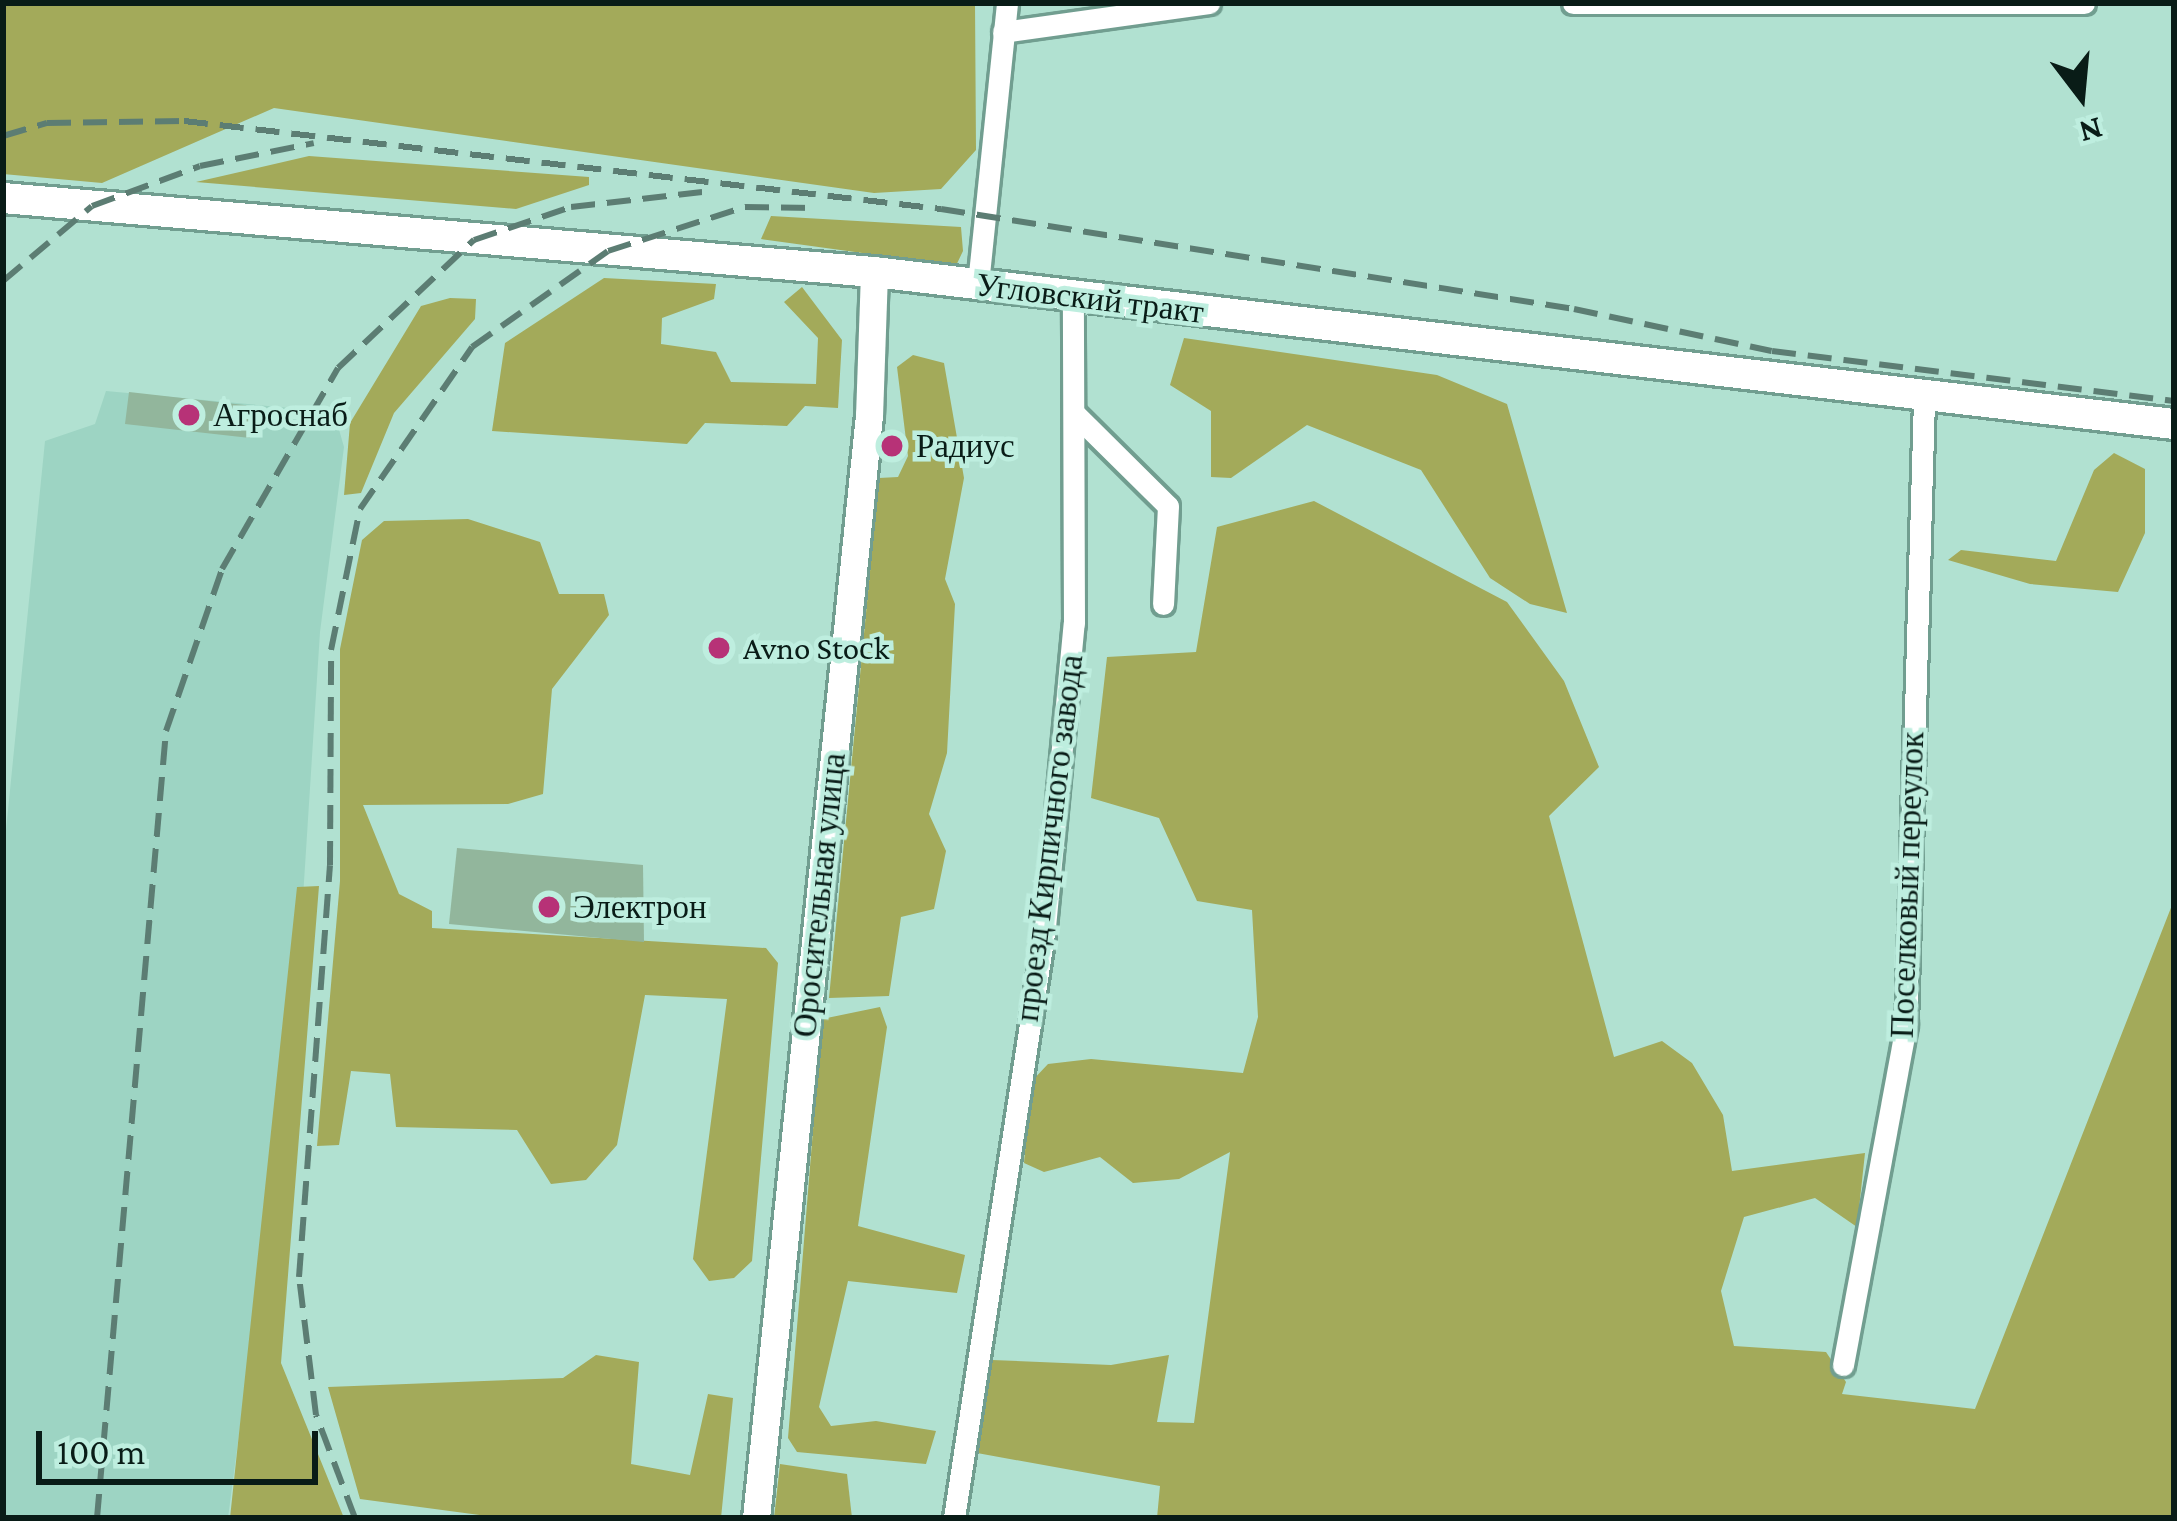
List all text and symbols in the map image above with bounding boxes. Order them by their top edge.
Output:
north arrow [2021,36,2141,156]
text: N [2075,110,2107,152]
street label: Угловский тракт [974,264,1206,332]
place label: Агроснаб [213,395,348,435]
marker: Агроснаб [176,402,202,428]
place label: Радиус [916,426,1015,466]
marker: Радиус [879,433,905,459]
place label: Avno Stoсk [743,628,890,668]
marker: Avno Stoсk [706,635,732,661]
street label: проезд Кирпичного завода [1007,652,1091,1024]
street label: Поселковый переулок [1882,731,1932,1039]
street label: Оросительная улица [784,751,854,1039]
place label: Электрон [573,887,707,927]
marker: Электрон [536,894,562,920]
scale bar [42,1407,324,1481]
text: 100 m [57,1432,145,1472]

